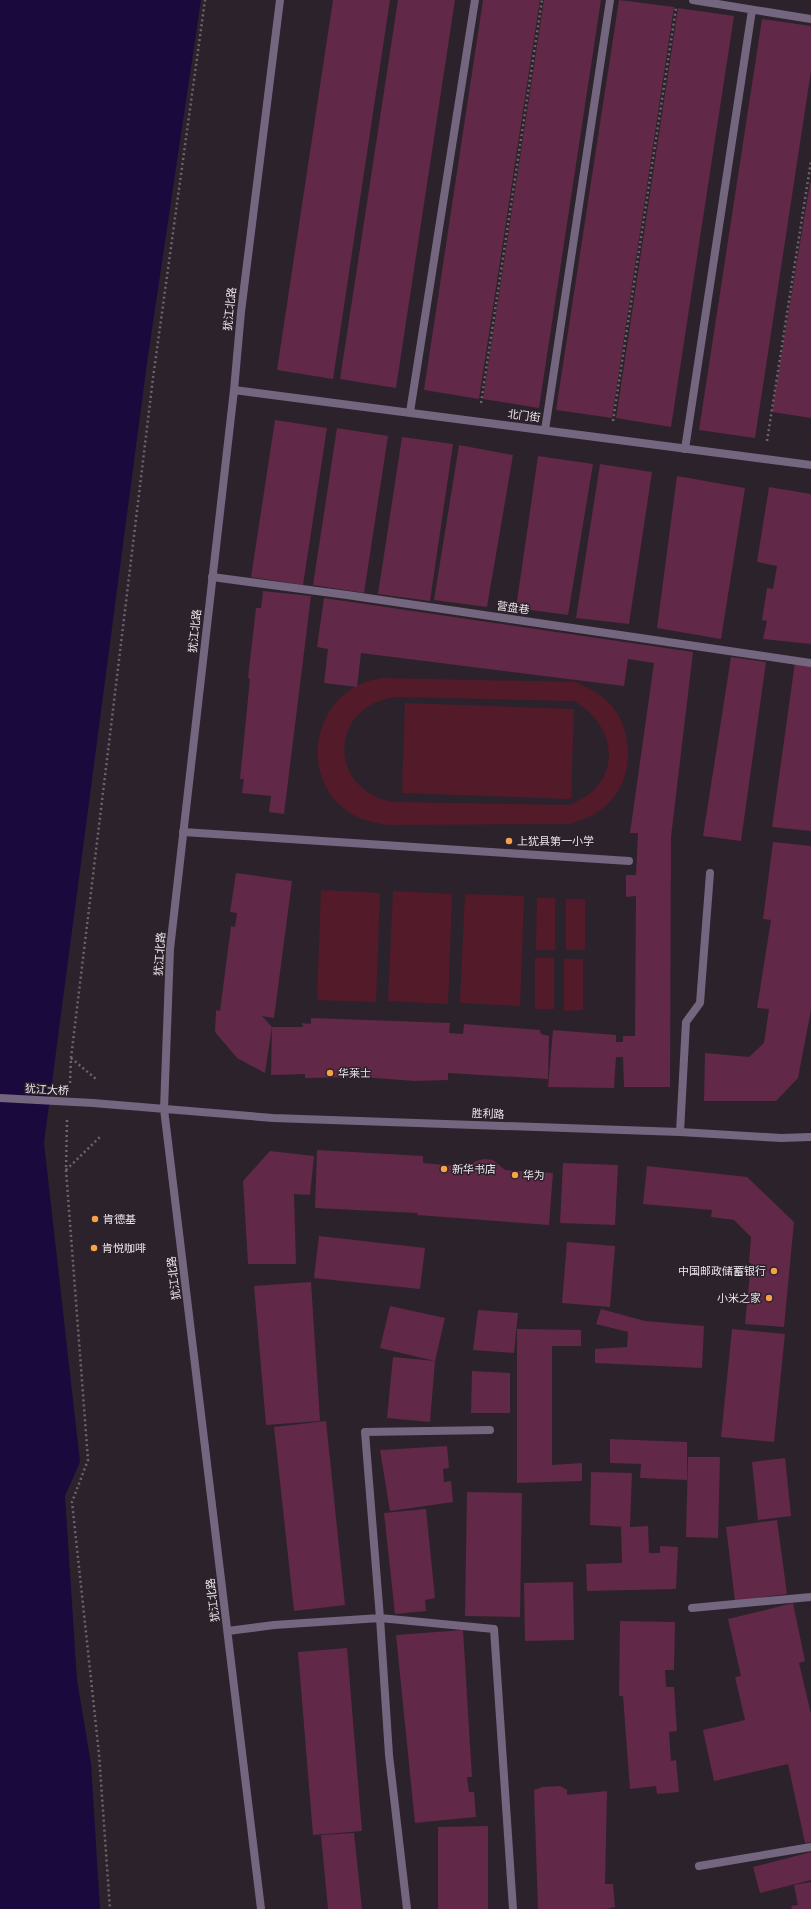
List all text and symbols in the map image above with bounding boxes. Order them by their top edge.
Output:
street label: 犹江北路 [221,286,239,332]
street label: 北门街 [507,408,541,424]
street label: 营盘巷 [496,599,530,617]
street label: 犹江北路 [186,608,204,654]
place label: 上犹县第一小学 [517,835,594,848]
marker: 上犹县第一小学 [504,836,514,846]
street label: 犹江北路 [152,932,168,976]
place label: 华莱士 [338,1067,371,1080]
marker: 华莱士 [325,1068,335,1078]
street label: 犹江大桥 [25,1082,69,1098]
street label: 胜利路 [471,1107,505,1121]
place label: 新华书店 [452,1163,496,1176]
marker: 新华书店 [439,1164,449,1174]
place label: 华为 [523,1169,545,1182]
marker: 华为 [510,1170,520,1180]
place label: 肯德基 [103,1213,136,1226]
marker: 肯德基 [90,1214,100,1224]
place label: 肯悦咖啡 [102,1242,146,1255]
marker: 肯悦咖啡 [89,1243,99,1253]
street label: 犹江北路 [165,1255,183,1301]
place label: 中国邮政储蓄银行 [678,1265,766,1278]
marker: 中国邮政储蓄银行 [769,1266,779,1276]
place label: 小米之家 [717,1292,761,1305]
marker: 小米之家 [764,1293,774,1303]
street label: 犹江北路 [204,1577,222,1623]

